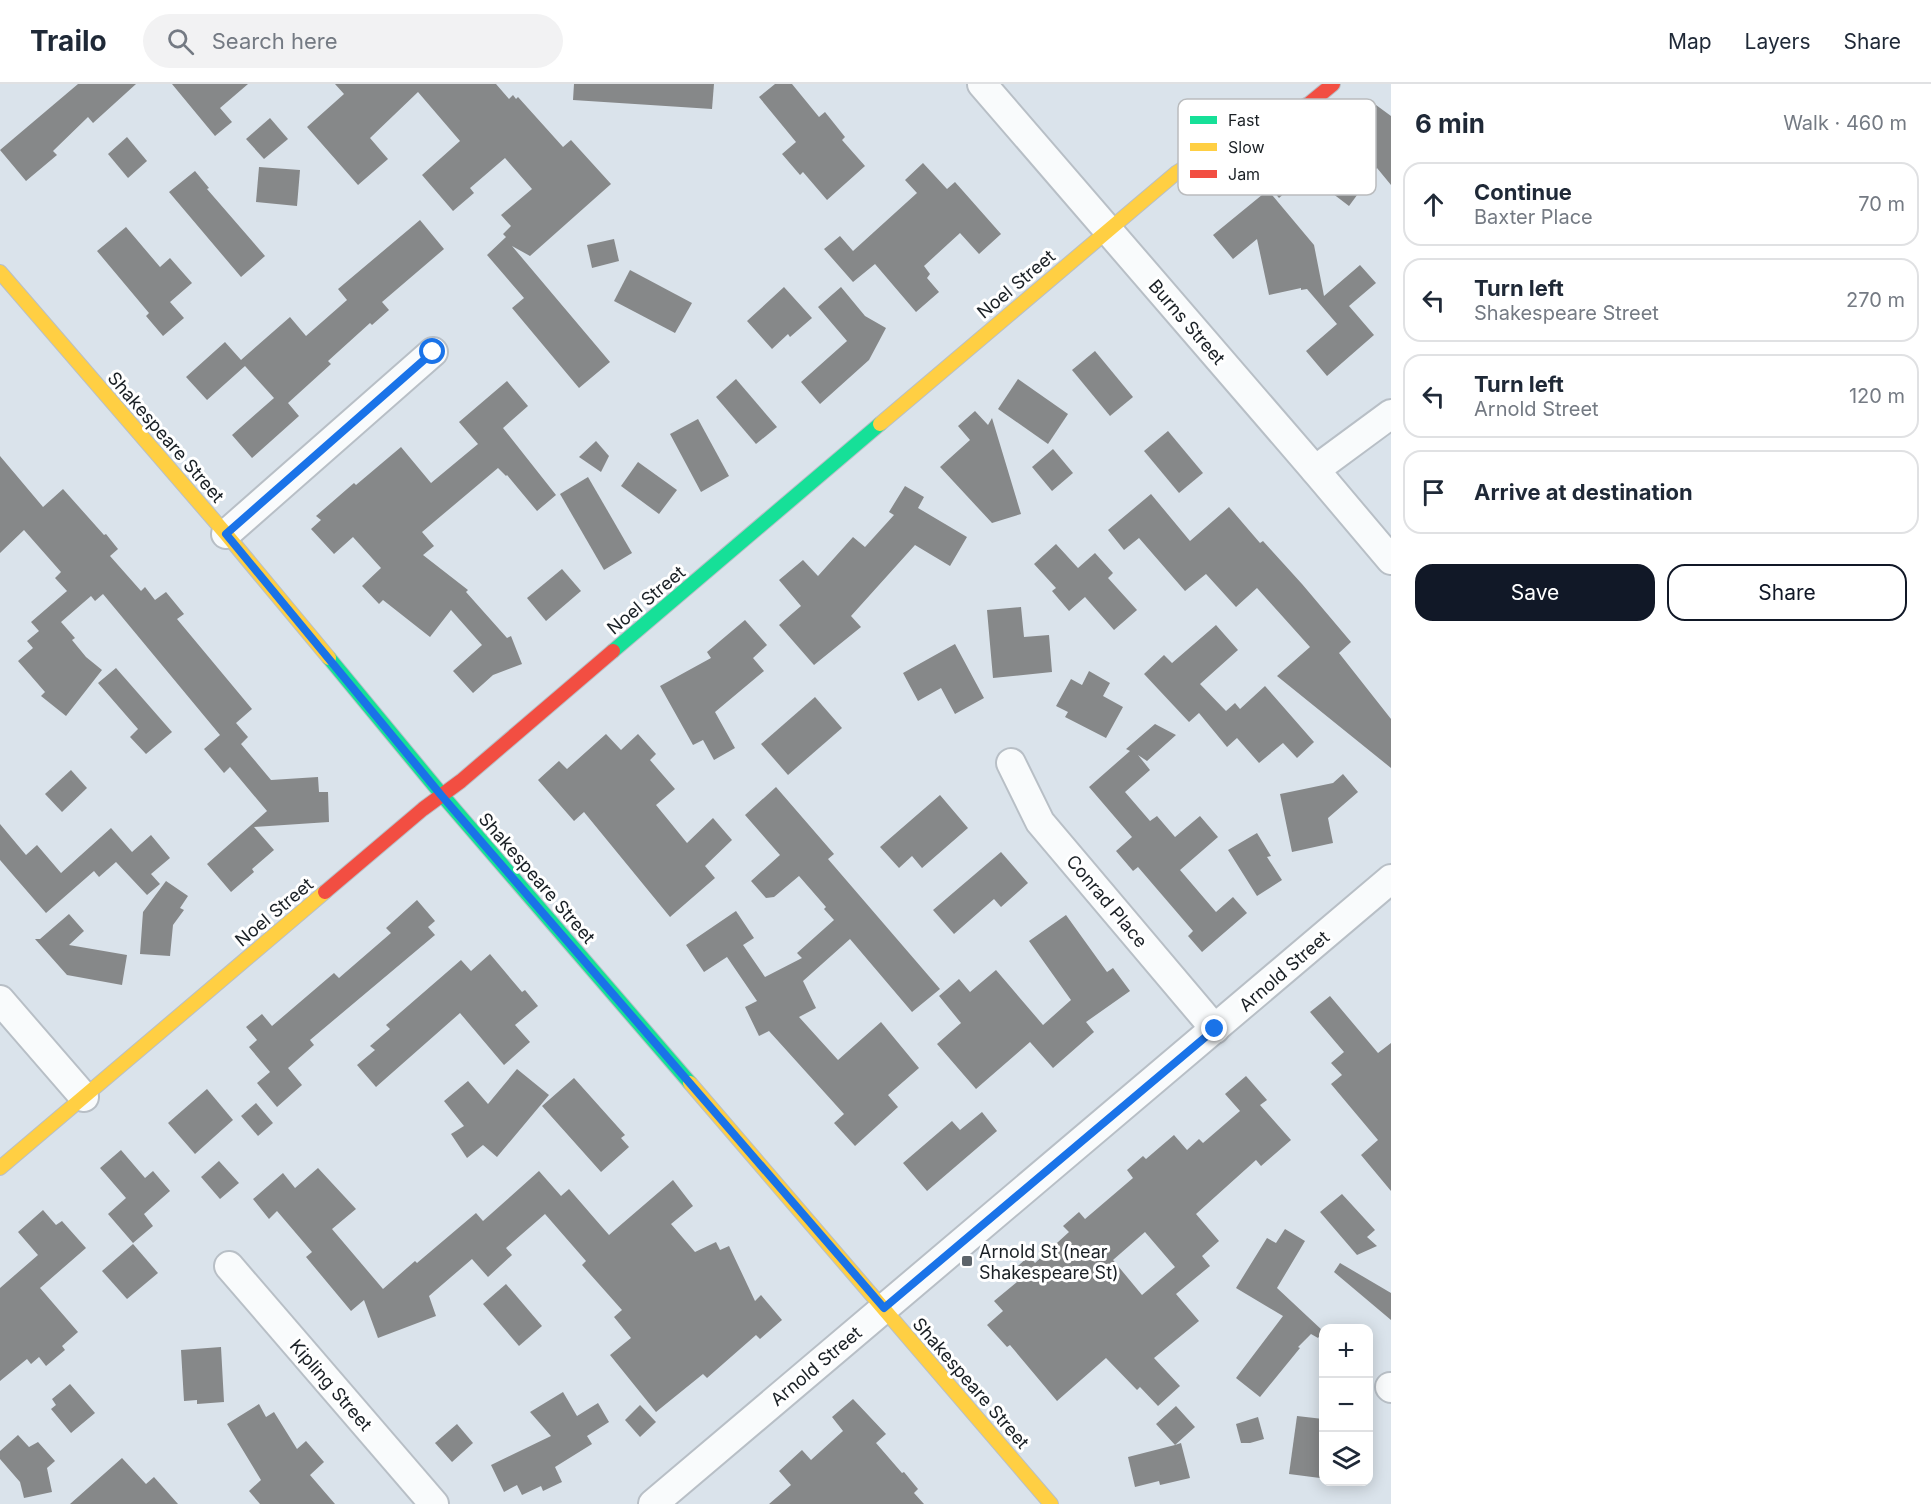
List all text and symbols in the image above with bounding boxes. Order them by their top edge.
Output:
search box [143,14,563,68]
text: Trailo [30,24,107,58]
icon: search [164,25,197,58]
text: Search here [212,28,338,54]
text: Map [1668,29,1712,54]
text: Layers [1745,29,1811,54]
text: Share [1844,29,1901,54]
legend [1178,99,1376,195]
text: 6 min [1415,108,1485,139]
text: Fast [1228,110,1260,130]
text: Walk · 460 m [1783,111,1907,135]
text: Slow [1228,137,1265,157]
text: Jam [1228,164,1260,184]
text: Continue [1474,179,1572,205]
icon: ahead [1417,188,1450,221]
text: 70 m [1858,192,1905,216]
text: Baxter Place [1474,205,1593,229]
street label: Noel Street [973,245,1059,323]
street label: Burns Street [1144,275,1230,369]
text: Turn left [1474,275,1564,301]
icon: left [1417,284,1450,317]
text: 270 m [1846,288,1905,312]
text: Shakespeare Street [1474,301,1659,325]
route start [419,338,445,364]
street label: Shakespeare Street [103,367,229,507]
text: Turn left [1474,371,1564,397]
icon: left [1417,380,1450,413]
text: 120 m [1849,384,1905,408]
text: Arnold Street [1474,397,1599,421]
icon: arrive [1417,476,1450,509]
text: Arrive at destination [1474,479,1693,505]
street label: Noel Street [603,561,689,639]
button: Save [1415,564,1655,621]
button: Share [1667,564,1907,621]
street label: Shakespeare Street [474,808,600,948]
street label: Conrad Place [1062,850,1152,952]
street label: Noel Street [231,873,317,951]
street label: Arnold Street [1235,926,1333,1016]
route end [1201,1015,1227,1041]
place label: Arnold St (near Shakespeare St) [979,1241,1119,1283]
marker: Arnold St (near Shakespeare St) [960,1254,974,1268]
street label: Shakespeare Street [908,1313,1034,1453]
street label: Arnold Street [766,1322,866,1410]
map controls [1319,1324,1373,1486]
button: + [1319,1324,1373,1378]
street label: Kipling Street [286,1335,376,1435]
button: − [1319,1378,1373,1432]
button: layers [1319,1432,1373,1486]

